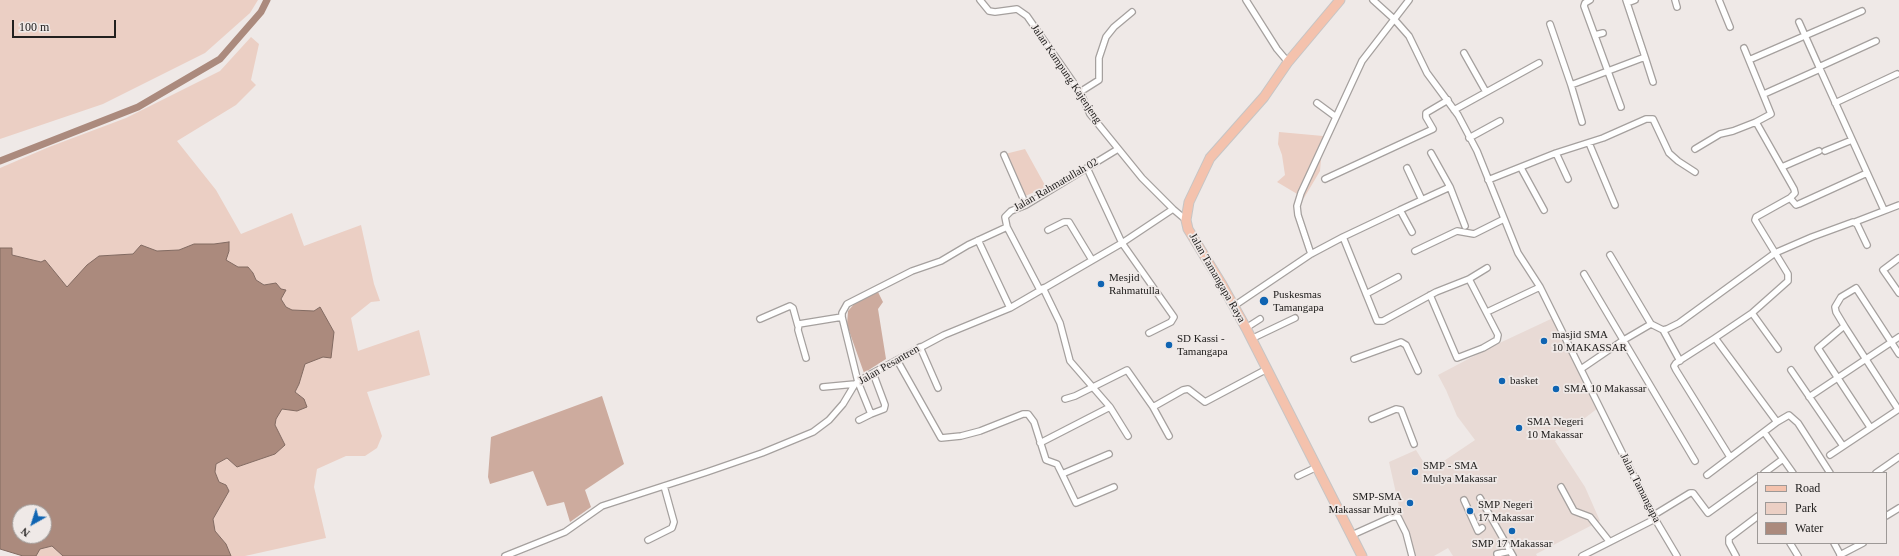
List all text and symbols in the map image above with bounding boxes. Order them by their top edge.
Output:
scale bar [14,12,118,38]
text: 100 m [19,20,49,34]
street label: Jalan Kampung Kajenjeng [1028,22,1104,126]
street label: Jalan Rahmatullah 02 [1011,155,1101,215]
street label: Jalan Tamangapa Raya [1186,231,1248,325]
place label: Mesjid Rahmatulla [1109,271,1160,297]
marker: Mesjid Rahmatulla [1096,279,1106,289]
place label: Puskesmas Tamangapa [1273,288,1324,314]
marker: Puskesmas Tamangapa [1258,295,1270,307]
place label: masjid SMA 10 MAKASSAR [1552,328,1627,354]
place label: SD Kassi - Tamangapa [1177,332,1228,358]
marker: masjid SMA 10 MAKASSAR [1539,336,1549,346]
marker: SD Kassi - Tamangapa [1164,340,1174,350]
street label: Jalan Pesantren [856,342,922,388]
place label: basket [1510,374,1538,388]
marker: basket [1497,376,1507,386]
place label: SMA 10 Makassar [1564,382,1646,396]
marker: SMA 10 Makassar [1551,384,1561,394]
place label: SMA Negeri 10 Makassar [1527,415,1584,441]
marker: SMA Negeri 10 Makassar [1514,423,1524,433]
street label: Jalan Tamangapa [1617,451,1663,525]
place label: SMP - SMA Mulya Makassar [1423,459,1497,485]
marker: SMP - SMA Mulya Makassar [1410,467,1420,477]
legend [1757,472,1887,544]
text: Road [1795,481,1820,495]
place label: SMP-SMA Makassar Mulya [1328,490,1402,516]
marker: SMP-SMA Makassar Mulya [1405,498,1415,508]
place label: SMP Negeri 17 Makassar [1478,498,1534,524]
text: Park [1795,501,1817,515]
north arrow [12,504,52,544]
marker: SMP Negeri 17 Makassar [1465,506,1475,516]
text: Water [1795,521,1823,535]
text: N [18,525,32,540]
marker: SMP 17 Makassar [1507,526,1517,536]
place label: SMP 17 Makassar [1472,537,1552,551]

